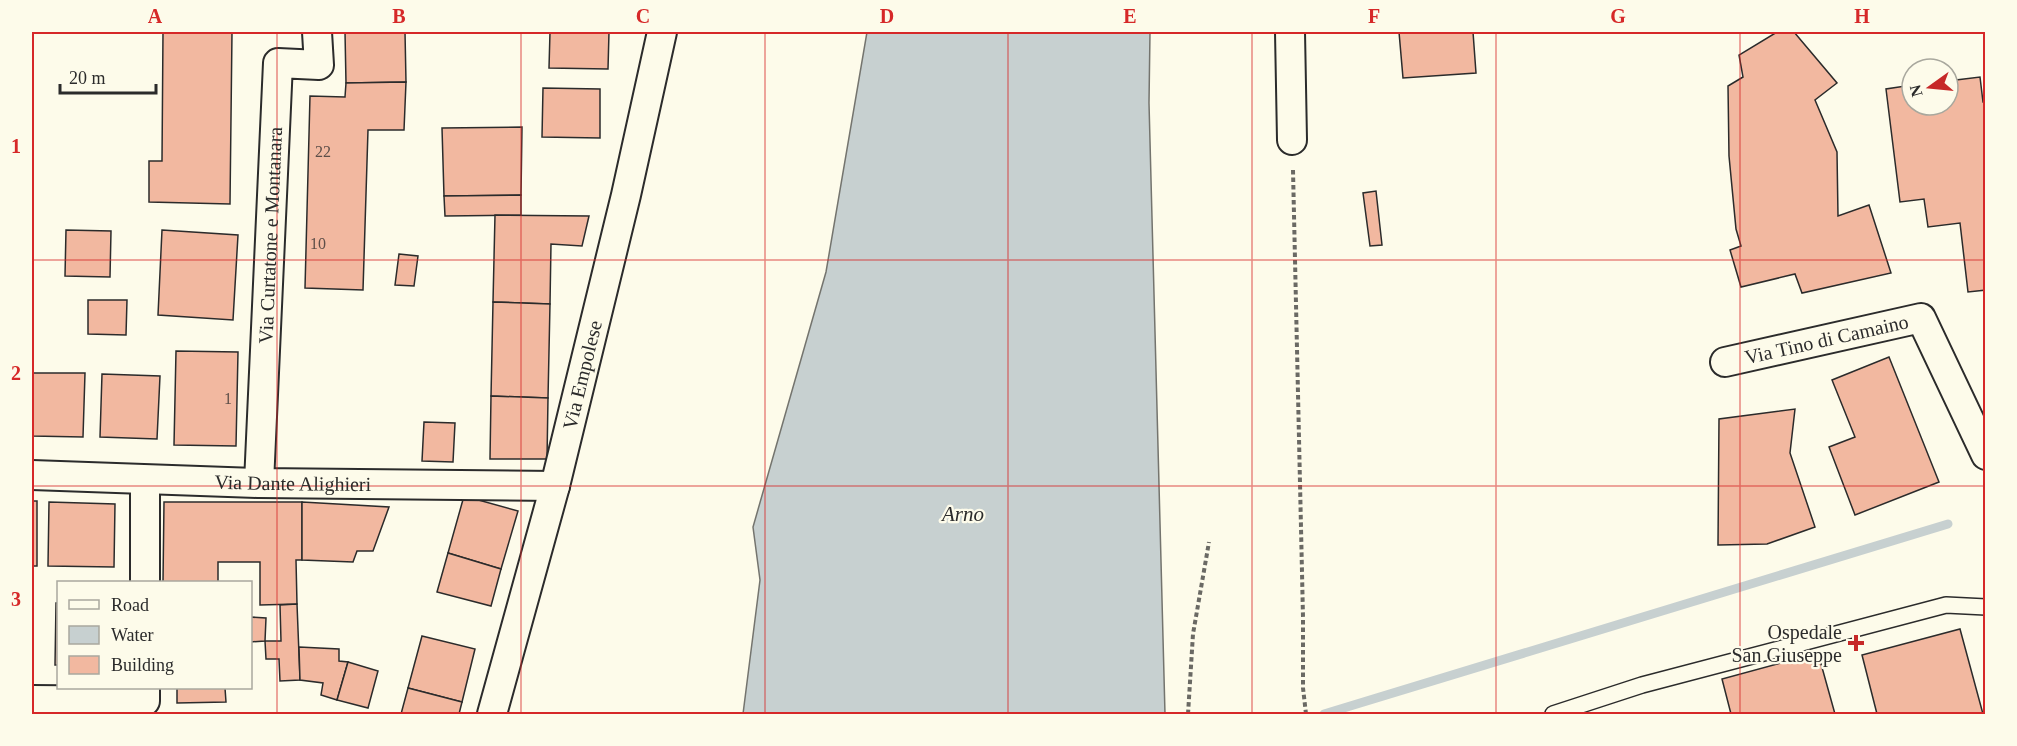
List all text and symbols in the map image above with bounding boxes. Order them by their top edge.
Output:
text: A [148,5,163,27]
text: B [392,5,406,27]
text: C [636,5,650,27]
text: D [880,5,894,27]
text: E [1123,5,1137,27]
text: F [1368,5,1380,27]
text: G [1610,5,1626,27]
text: H [1854,5,1870,27]
scale bar [60,57,156,95]
north arrow [1900,57,1960,117]
text: 20 m [69,68,106,88]
text: N [1906,83,1926,99]
street label: Via Curtatone e Montanara [254,126,286,344]
text: 1 [11,135,21,157]
house number: 22 [315,143,331,160]
house number: 10 [310,235,326,252]
street label: Via Tino di Camaino [1742,310,1910,368]
street label: Via Empolese [558,318,606,432]
text: 2 [11,362,21,384]
house number: 1 [224,390,232,407]
street label: Via Dante Alighieri [214,470,372,496]
water label: Arno [940,502,984,526]
legend [57,581,252,689]
text: 3 [11,588,21,610]
text: Road [111,595,149,615]
place label: Ospedale San Giuseppe [1731,621,1842,667]
text: Water [111,625,154,645]
marker: Ospedale San Giuseppe [1847,634,1865,652]
text: Building [111,655,174,675]

